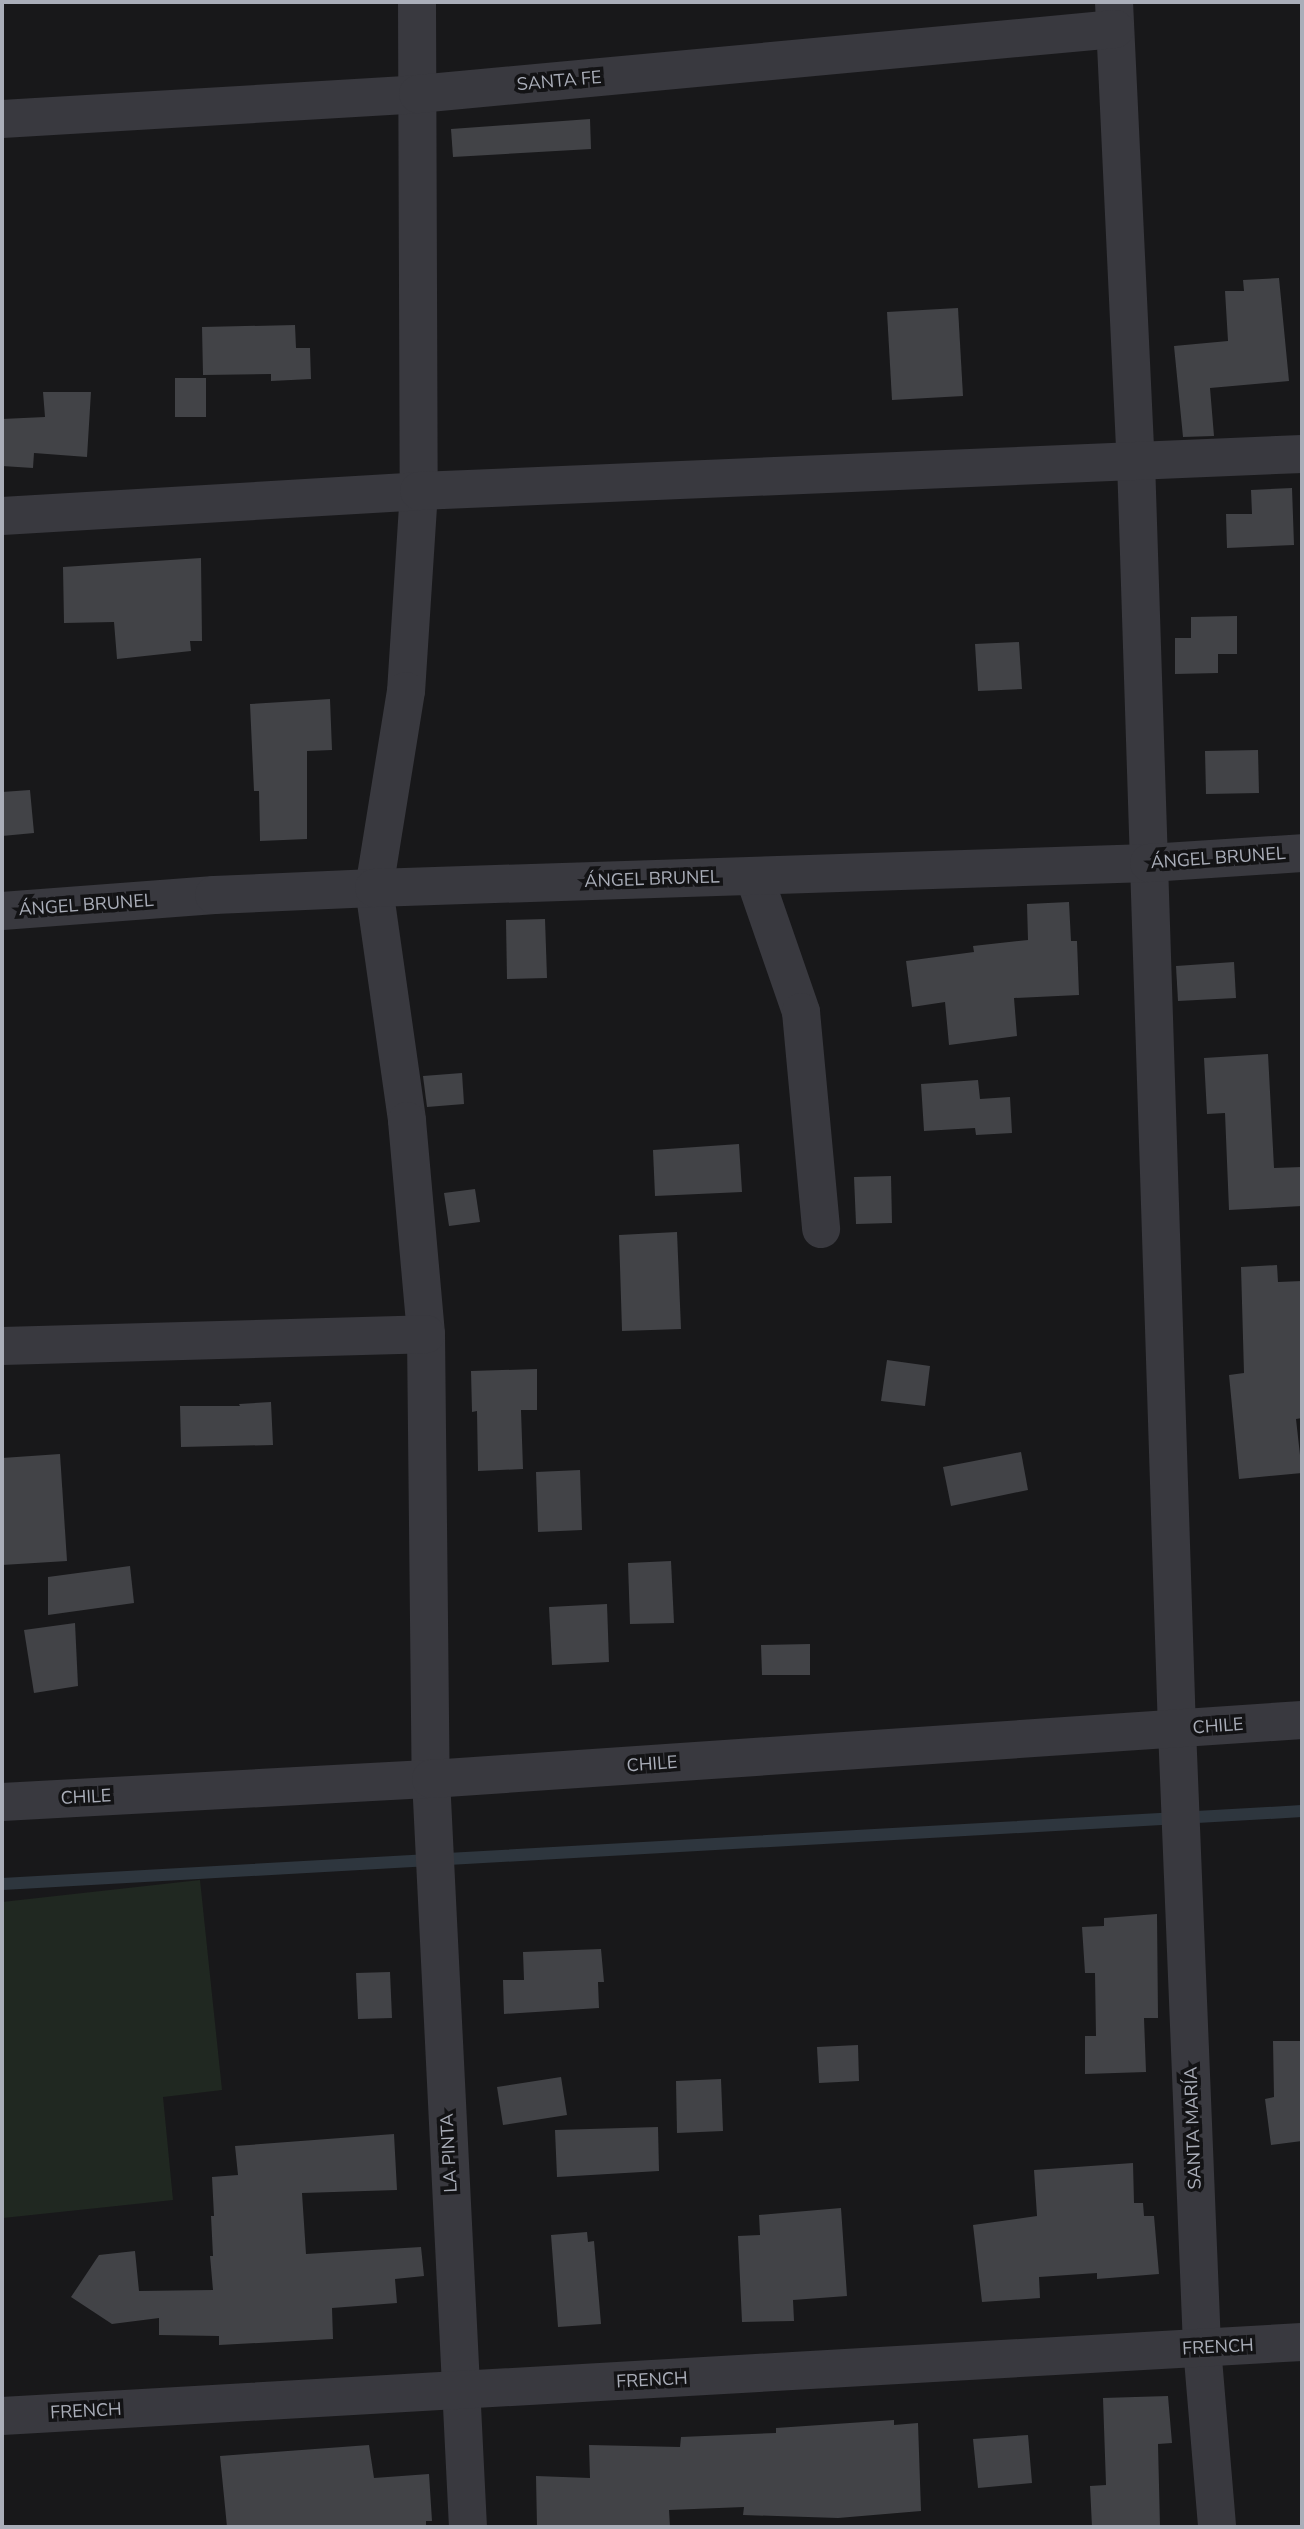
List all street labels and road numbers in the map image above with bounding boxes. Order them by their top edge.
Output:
street label: SANTA FE [516,67,602,95]
street label: ÁNGEL BRUNEL [1150,843,1286,873]
street label: ÁNGEL BRUNEL [584,866,720,892]
street label: ÁNGEL BRUNEL [18,890,154,920]
street label: CHILE [1192,1713,1244,1739]
street label: CHILE [626,1751,678,1777]
street label: CHILE [60,1785,112,1809]
street label: SANTA MARÍA [1180,2066,1206,2190]
street label: LA PINTA [436,2113,462,2193]
street label: FRENCH [1182,2334,1254,2360]
street label: FRENCH [616,2367,688,2393]
street label: FRENCH [50,2398,122,2424]

